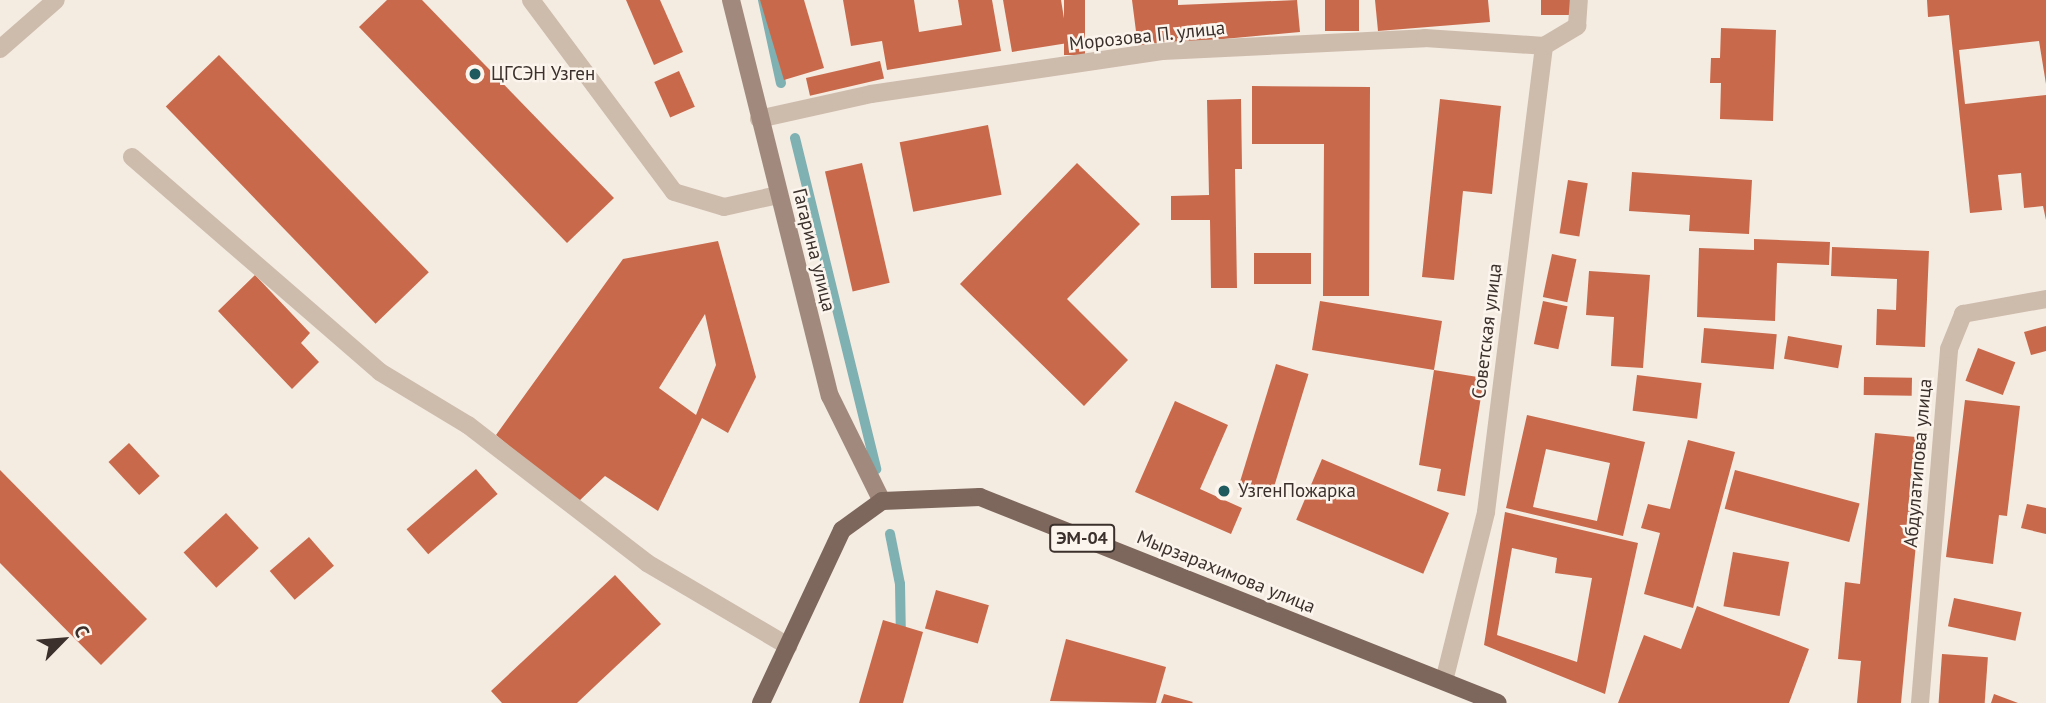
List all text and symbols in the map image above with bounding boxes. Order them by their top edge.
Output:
street label: Морозова П. улица [1067,16,1227,56]
place label: ЦГСЭН Узген [491,63,596,85]
marker: ЦГСЭН Узген [465,64,485,84]
street label: Гагарина улица [788,186,840,314]
street label: Советская улица [1467,262,1507,400]
street label: Абдулатипова улица [1899,378,1937,548]
place label: УзгенПожарка [1238,480,1356,502]
marker: УзгенПожарка [1216,483,1232,499]
road number: ЭМ-04 [1049,524,1115,552]
street label: Мырзарахимова улица [1134,526,1318,618]
north arrow [28,605,98,675]
text: С [69,621,95,641]

